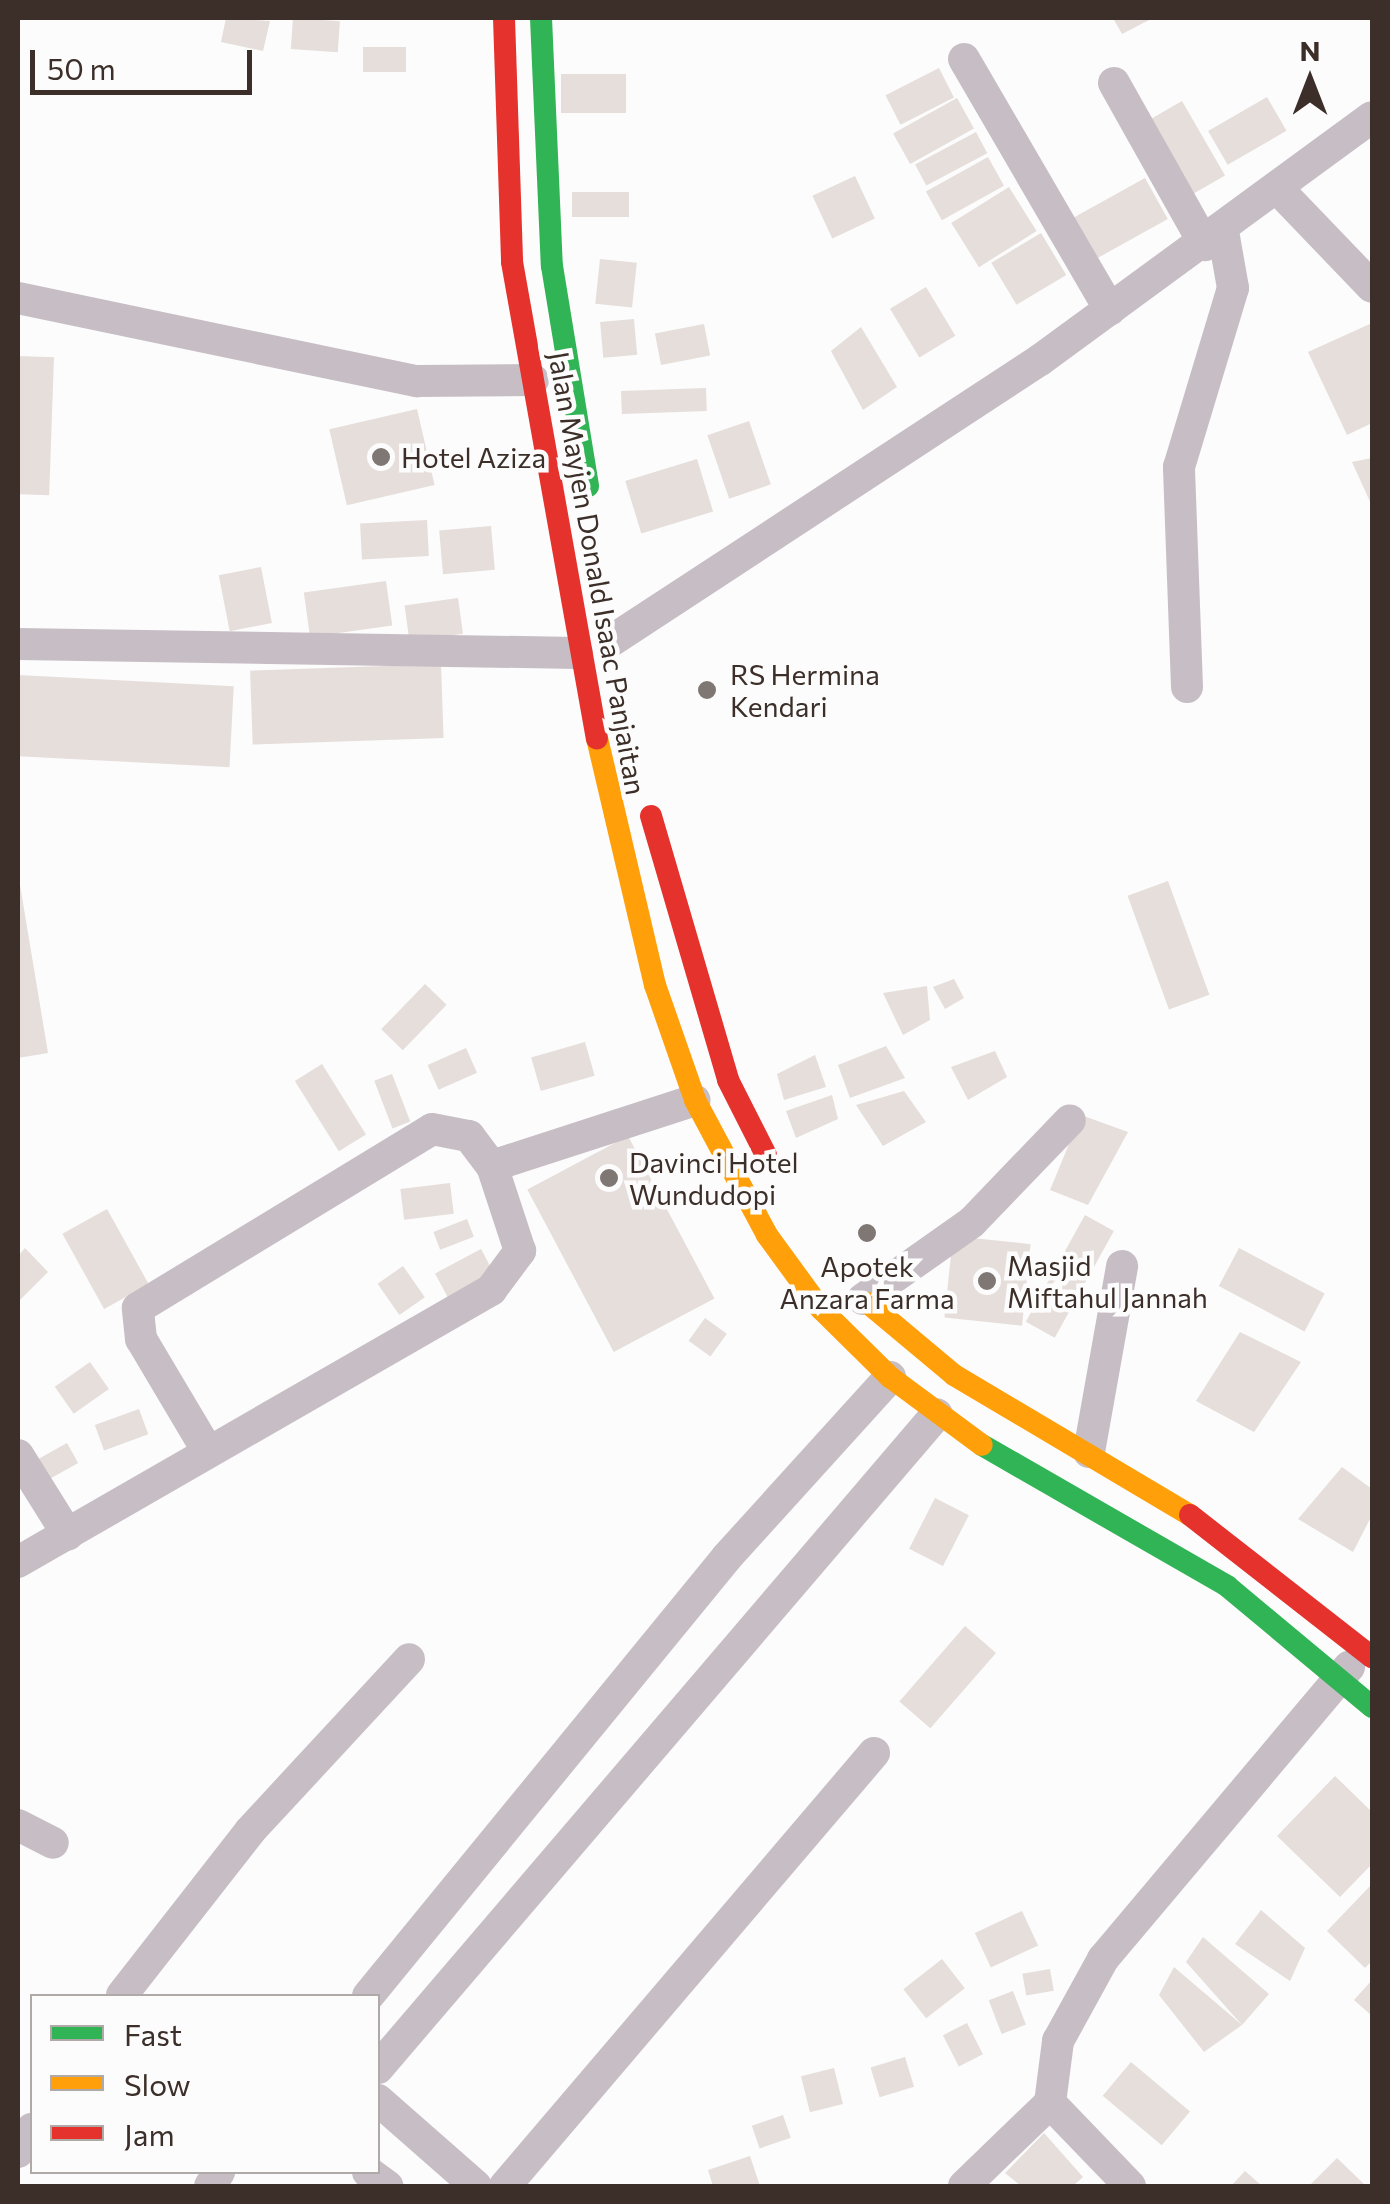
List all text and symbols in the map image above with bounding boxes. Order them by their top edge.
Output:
scale bar [35,30,258,92]
north arrow [1260,30,1360,130]
text: N [1300,33,1321,67]
text: 50 m [47,49,116,86]
street label: Jalan Mayjen Donald Isaac Panjaitan [542,349,654,797]
place label: Hotel Aziza [401,440,546,474]
marker: Hotel Aziza [370,446,392,468]
place label: RS Hermina Kendari [730,657,880,723]
marker: RS Hermina Kendari [694,677,720,703]
place label: Davinci Hotel Wundudopi [629,1145,799,1211]
marker: Davinci Hotel Wundudopi [598,1167,620,1189]
marker: Apotek Anzara Farma [856,1222,878,1244]
place label: Masjid Miftahul Jannah [1007,1248,1208,1314]
place label: Apotek Anzara Farma [779,1249,955,1315]
marker: Masjid Miftahul Jannah [976,1270,998,1292]
legend [30,1994,380,2174]
text: Fast [124,2015,182,2052]
text: Slow [124,2065,191,2102]
text: Jam [124,2115,175,2152]

